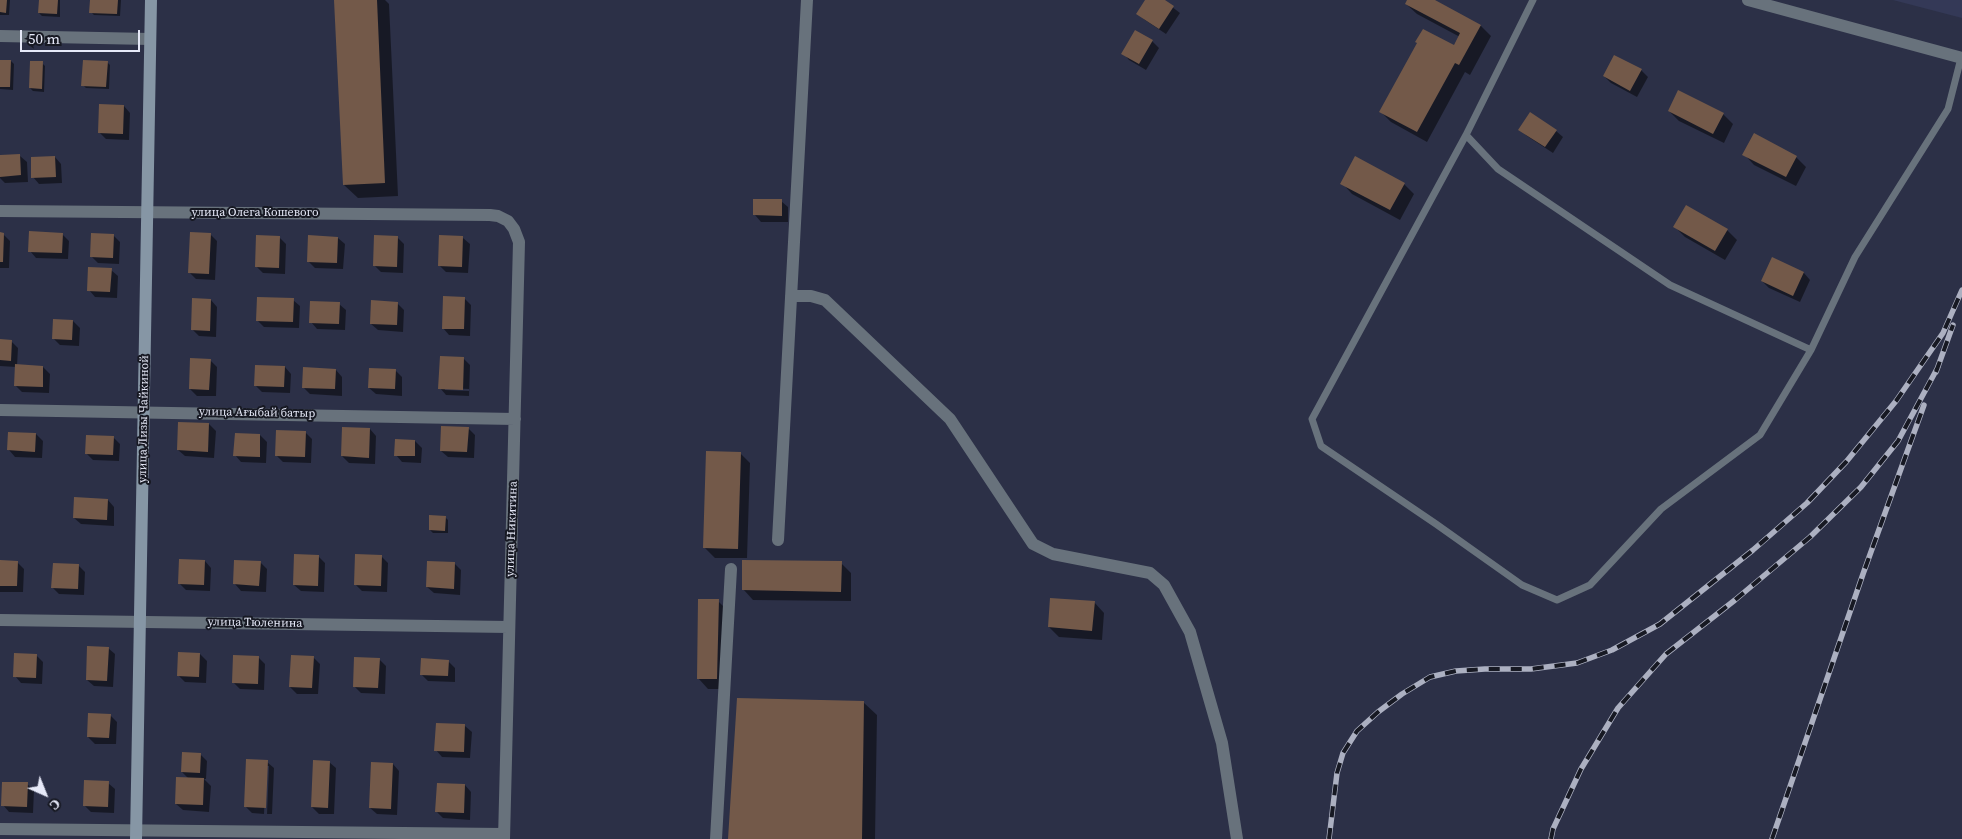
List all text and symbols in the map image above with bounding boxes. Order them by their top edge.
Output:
scale bar [22,20,142,52]
text: 50 m [28,28,60,49]
street label: улица Олега Кошевого [192,206,318,220]
street label: улица Лизы Чайкиной [136,355,152,483]
street label: улица Ағыбай батыр [199,405,315,421]
street label: улица Никитина [503,481,521,577]
street label: улица Тюленина [207,615,303,631]
north arrow [20,769,70,819]
text: С [45,795,66,815]

